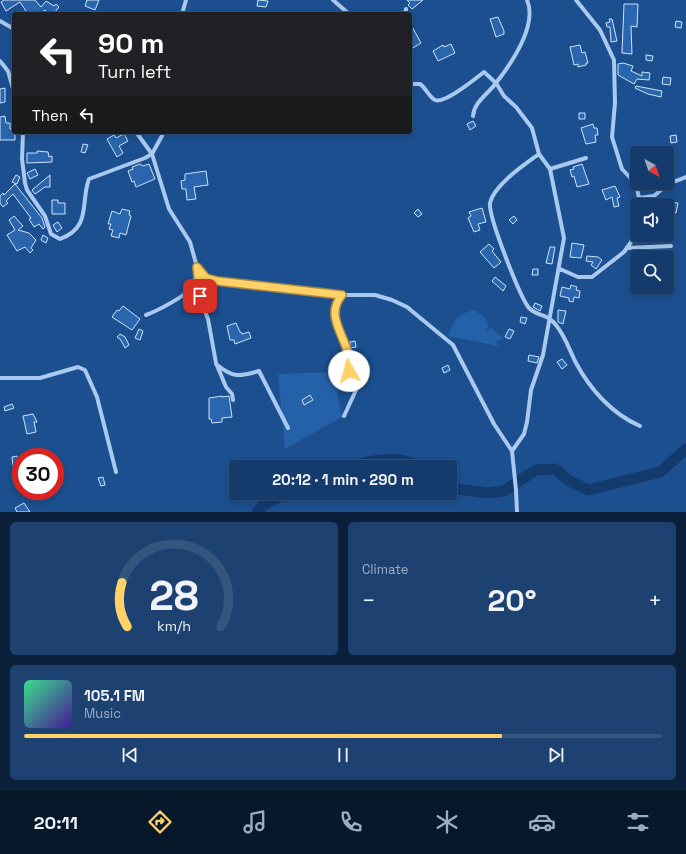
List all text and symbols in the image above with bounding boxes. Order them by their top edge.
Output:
text: 90 m [98,25,164,61]
icon: left [32,28,84,80]
text: Turn left [98,60,171,83]
icon: left [76,104,98,126]
text: Then [32,106,68,125]
north arrow [630,146,674,190]
map controls [630,146,674,294]
button: sound [630,198,674,242]
button: search [630,250,674,294]
pin [183,279,217,313]
icon: arrive [189,285,211,307]
position arrow [328,350,370,392]
speed limit sign: 30 [12,448,64,500]
text: 20:12 · 1 min · 290 m [272,470,414,489]
text: Climate [362,561,408,578]
text: 28 [149,568,199,621]
text: 20° [487,581,537,620]
text: − [362,586,376,614]
text: + [648,586,662,614]
text: km/h [157,616,191,634]
text: 105.1 FM [84,686,145,705]
text: Music [84,705,121,722]
icon: previous [119,744,141,766]
icon: pause [332,744,354,766]
icon: next [545,744,567,766]
icon: directions [146,808,174,836]
icon: music [241,808,269,836]
icon: phone [337,808,365,836]
icon: climate [433,808,461,836]
icon: car [528,808,556,836]
icon: filters [624,808,652,836]
text: 20:11 [34,811,78,834]

